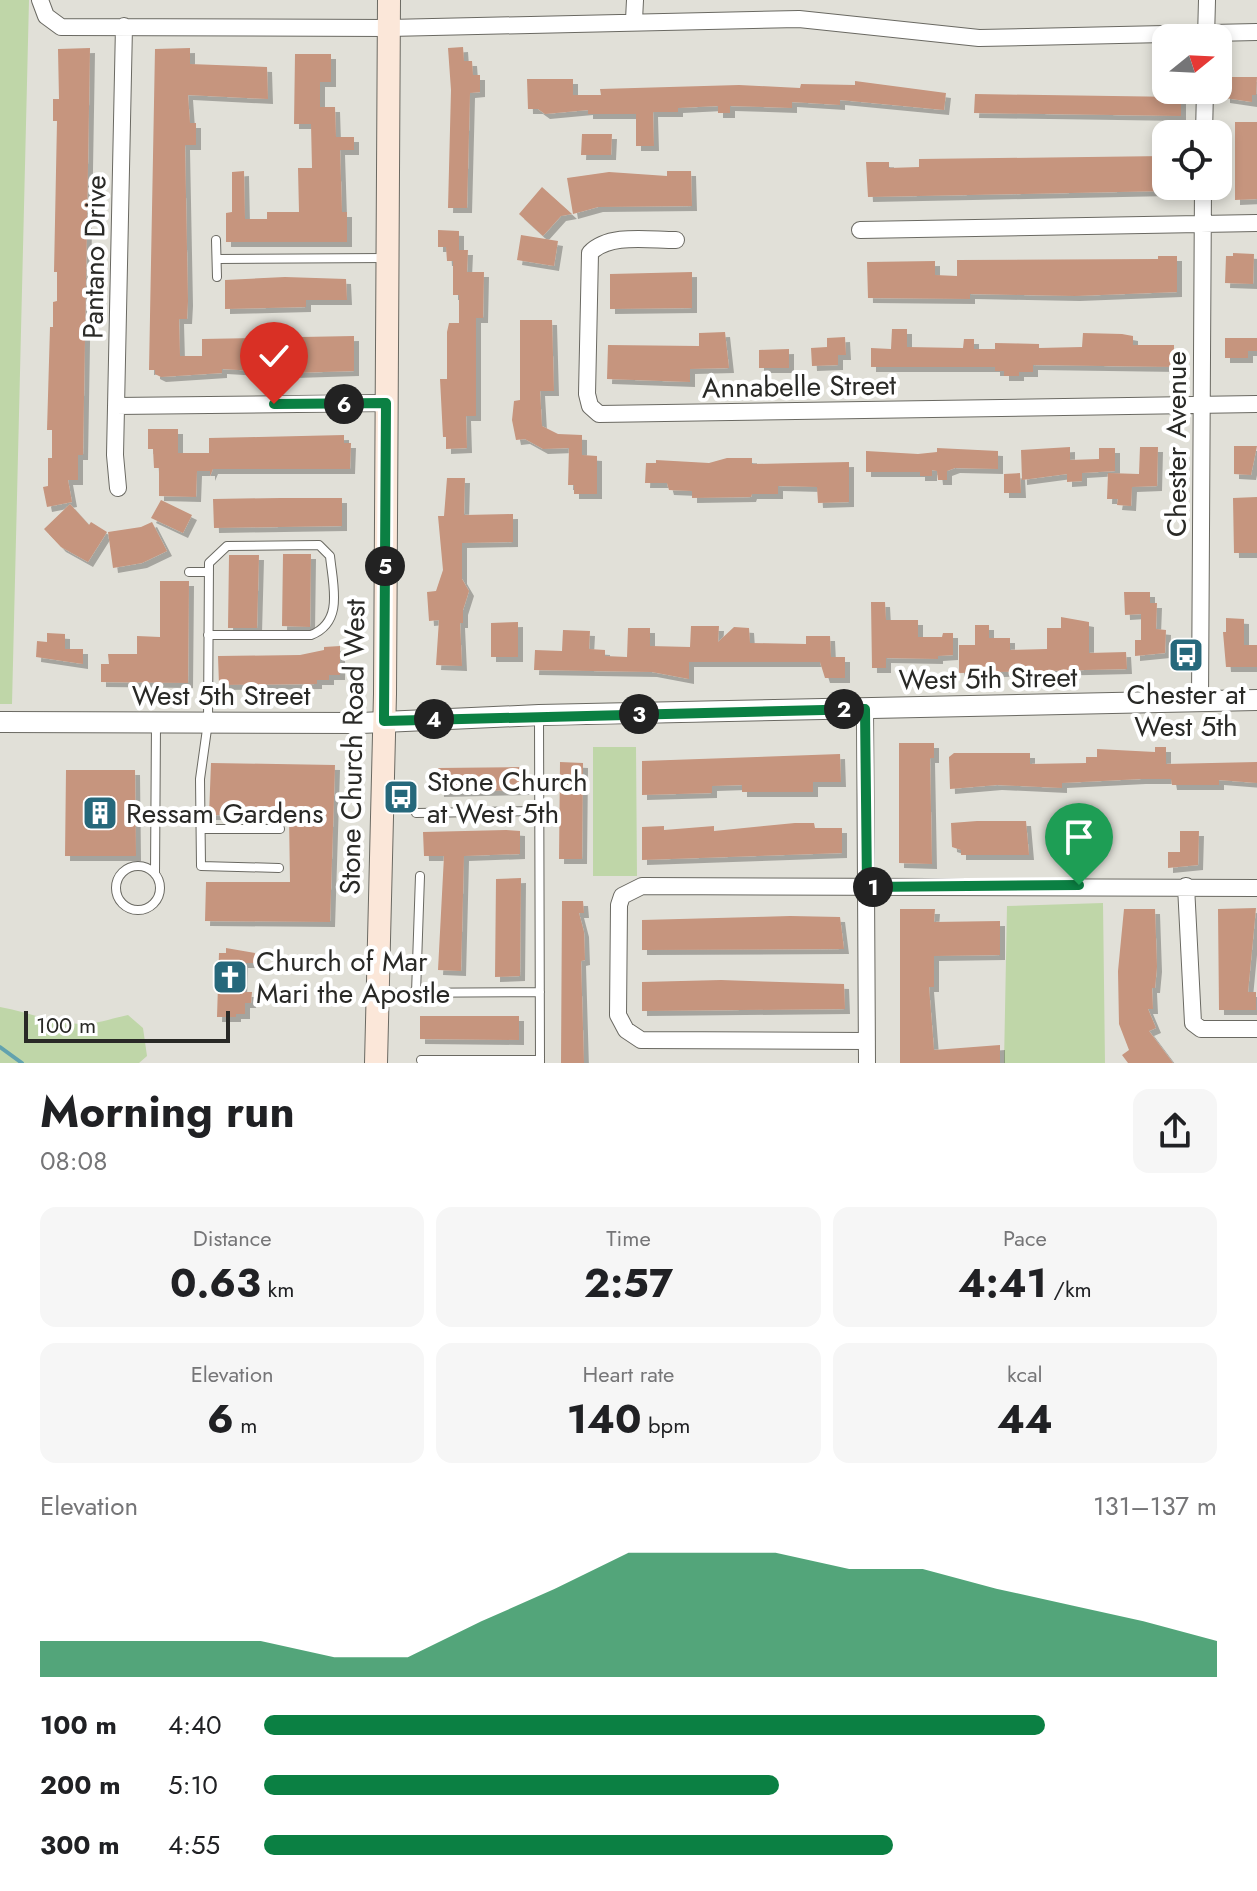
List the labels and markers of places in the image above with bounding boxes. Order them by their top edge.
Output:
pin [240,322,308,404]
pin: 6 [324,384,364,424]
pin: 5 [365,546,405,586]
bus stop icon: Chester at West 5th [1167,636,1205,674]
place label: Chester at West 5th [1127,674,1246,747]
pin: 2 [824,689,864,729]
pin: 3 [619,694,659,734]
pin: 4 [414,699,454,739]
place label: Stone Church at West 5th [427,761,588,834]
bus stop icon: Stone Church at West 5th [382,778,420,816]
place label: Ressam Gardens [126,793,324,834]
building icon: Ressam Gardens [81,794,119,832]
pin [1045,803,1113,885]
pin: 1 [853,867,893,907]
place label: Church of Mar Mari the Apostle [256,941,450,1014]
church icon: Church of Mar Mari the Apostle [211,958,249,996]

